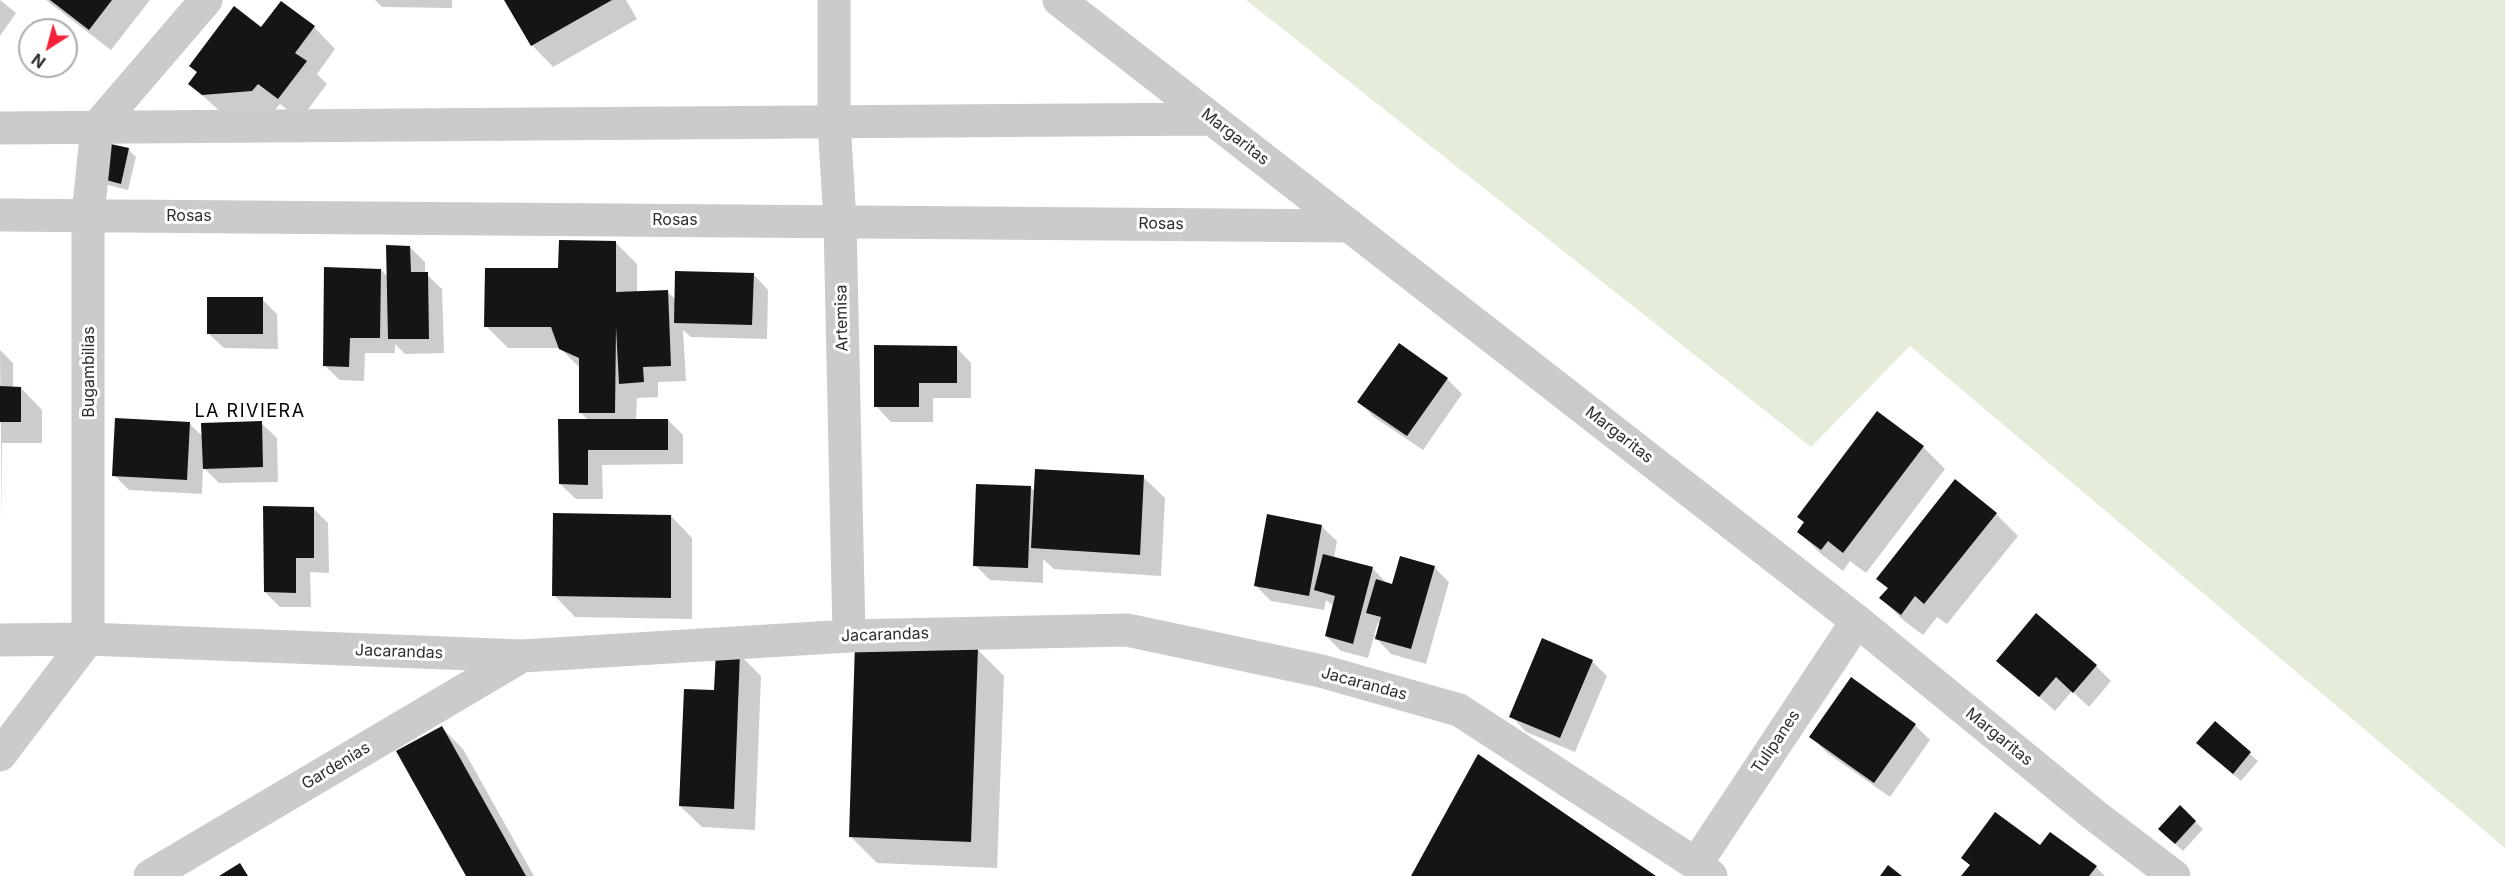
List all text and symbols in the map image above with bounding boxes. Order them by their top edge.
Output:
north arrow [18,18,78,78]
text: N [28,49,49,73]
street label: Margaritas [1197,105,1273,169]
street label: Rosas [166,206,212,226]
street label: Rosas [652,210,698,230]
street label: Rosas [1138,214,1184,234]
street label: Artemisa [832,284,852,352]
street label: Bugambilias [79,326,99,418]
district label: LA RIVIERA [194,401,306,423]
street label: Margaritas [1581,403,1657,467]
street label: Jacarandas [841,624,929,646]
street label: Jacarandas [355,641,443,663]
street label: Jacarandas [1319,663,1409,705]
street label: Margaritas [1962,704,2036,770]
street label: Tulipanes [1748,707,1804,777]
street label: Gardenias [298,738,374,794]

